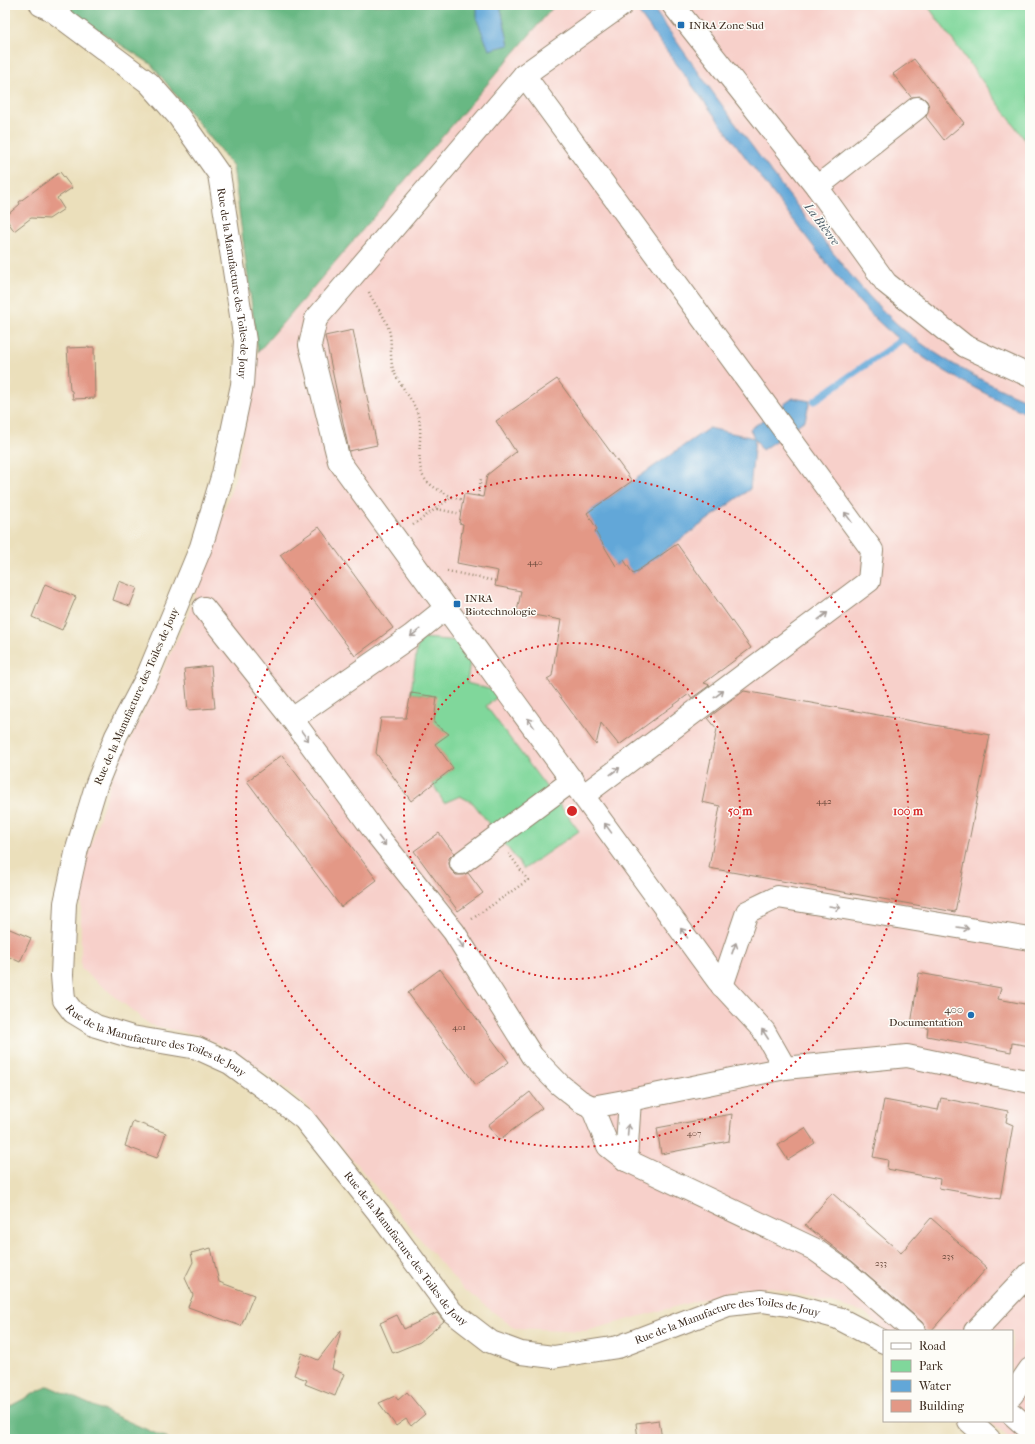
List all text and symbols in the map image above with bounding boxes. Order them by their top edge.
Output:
place label: INRA Zone Sud [689,19,765,32]
marker: INRA Zone Sud [676,20,686,30]
street label: Rue de la Manufacture des Toiles de Jouy [214,187,251,381]
water label: La Bièvre [801,199,843,249]
one-way arrow [844,511,852,522]
house number: 440 [527,557,543,567]
place label: INRA Biotechnologie [465,592,537,618]
marker: INRA Biotechnologie [452,599,462,609]
street label: Rue de la Manufacture des Toiles de Jouy [91,604,182,787]
one-way arrow [818,611,829,620]
one-way arrow [410,628,421,637]
one-way arrow [713,689,724,698]
one-way arrow [526,718,535,729]
one-way arrow [301,731,309,742]
one-way arrow [609,767,620,776]
house number: 442 [816,796,832,806]
centre of rings [565,804,579,818]
text: 50 m [728,804,753,818]
text: 100 m [893,804,924,818]
one-way arrow [604,823,612,834]
one-way arrow [377,836,386,847]
one-way arrow [828,903,841,911]
one-way arrow [956,924,969,932]
one-way arrow [680,928,688,939]
one-way arrow [457,938,465,949]
one-way arrow [731,943,739,955]
street label: Rue de la Manufacture des Toiles de Jouy [63,1002,249,1080]
place label: 400 Documentation [889,1003,964,1029]
marker: 400 Documentation [966,1010,976,1020]
house number: 401 [452,1022,466,1032]
one-way arrow [761,1029,769,1040]
one-way arrow [624,1124,631,1137]
house number: 407 [687,1128,702,1138]
street label: Rue de la Manufacture des Toiles de Jouy [341,1169,471,1329]
house number: 235 [942,1251,954,1261]
house number: 233 [875,1258,887,1268]
street label: Rue de la Manufacture des Toiles de Jouy [633,1295,823,1347]
legend [883,1330,1013,1422]
text: Road [919,1339,946,1353]
text: Park [919,1359,944,1373]
text: Water [918,1379,952,1393]
text: Building [919,1399,964,1413]

